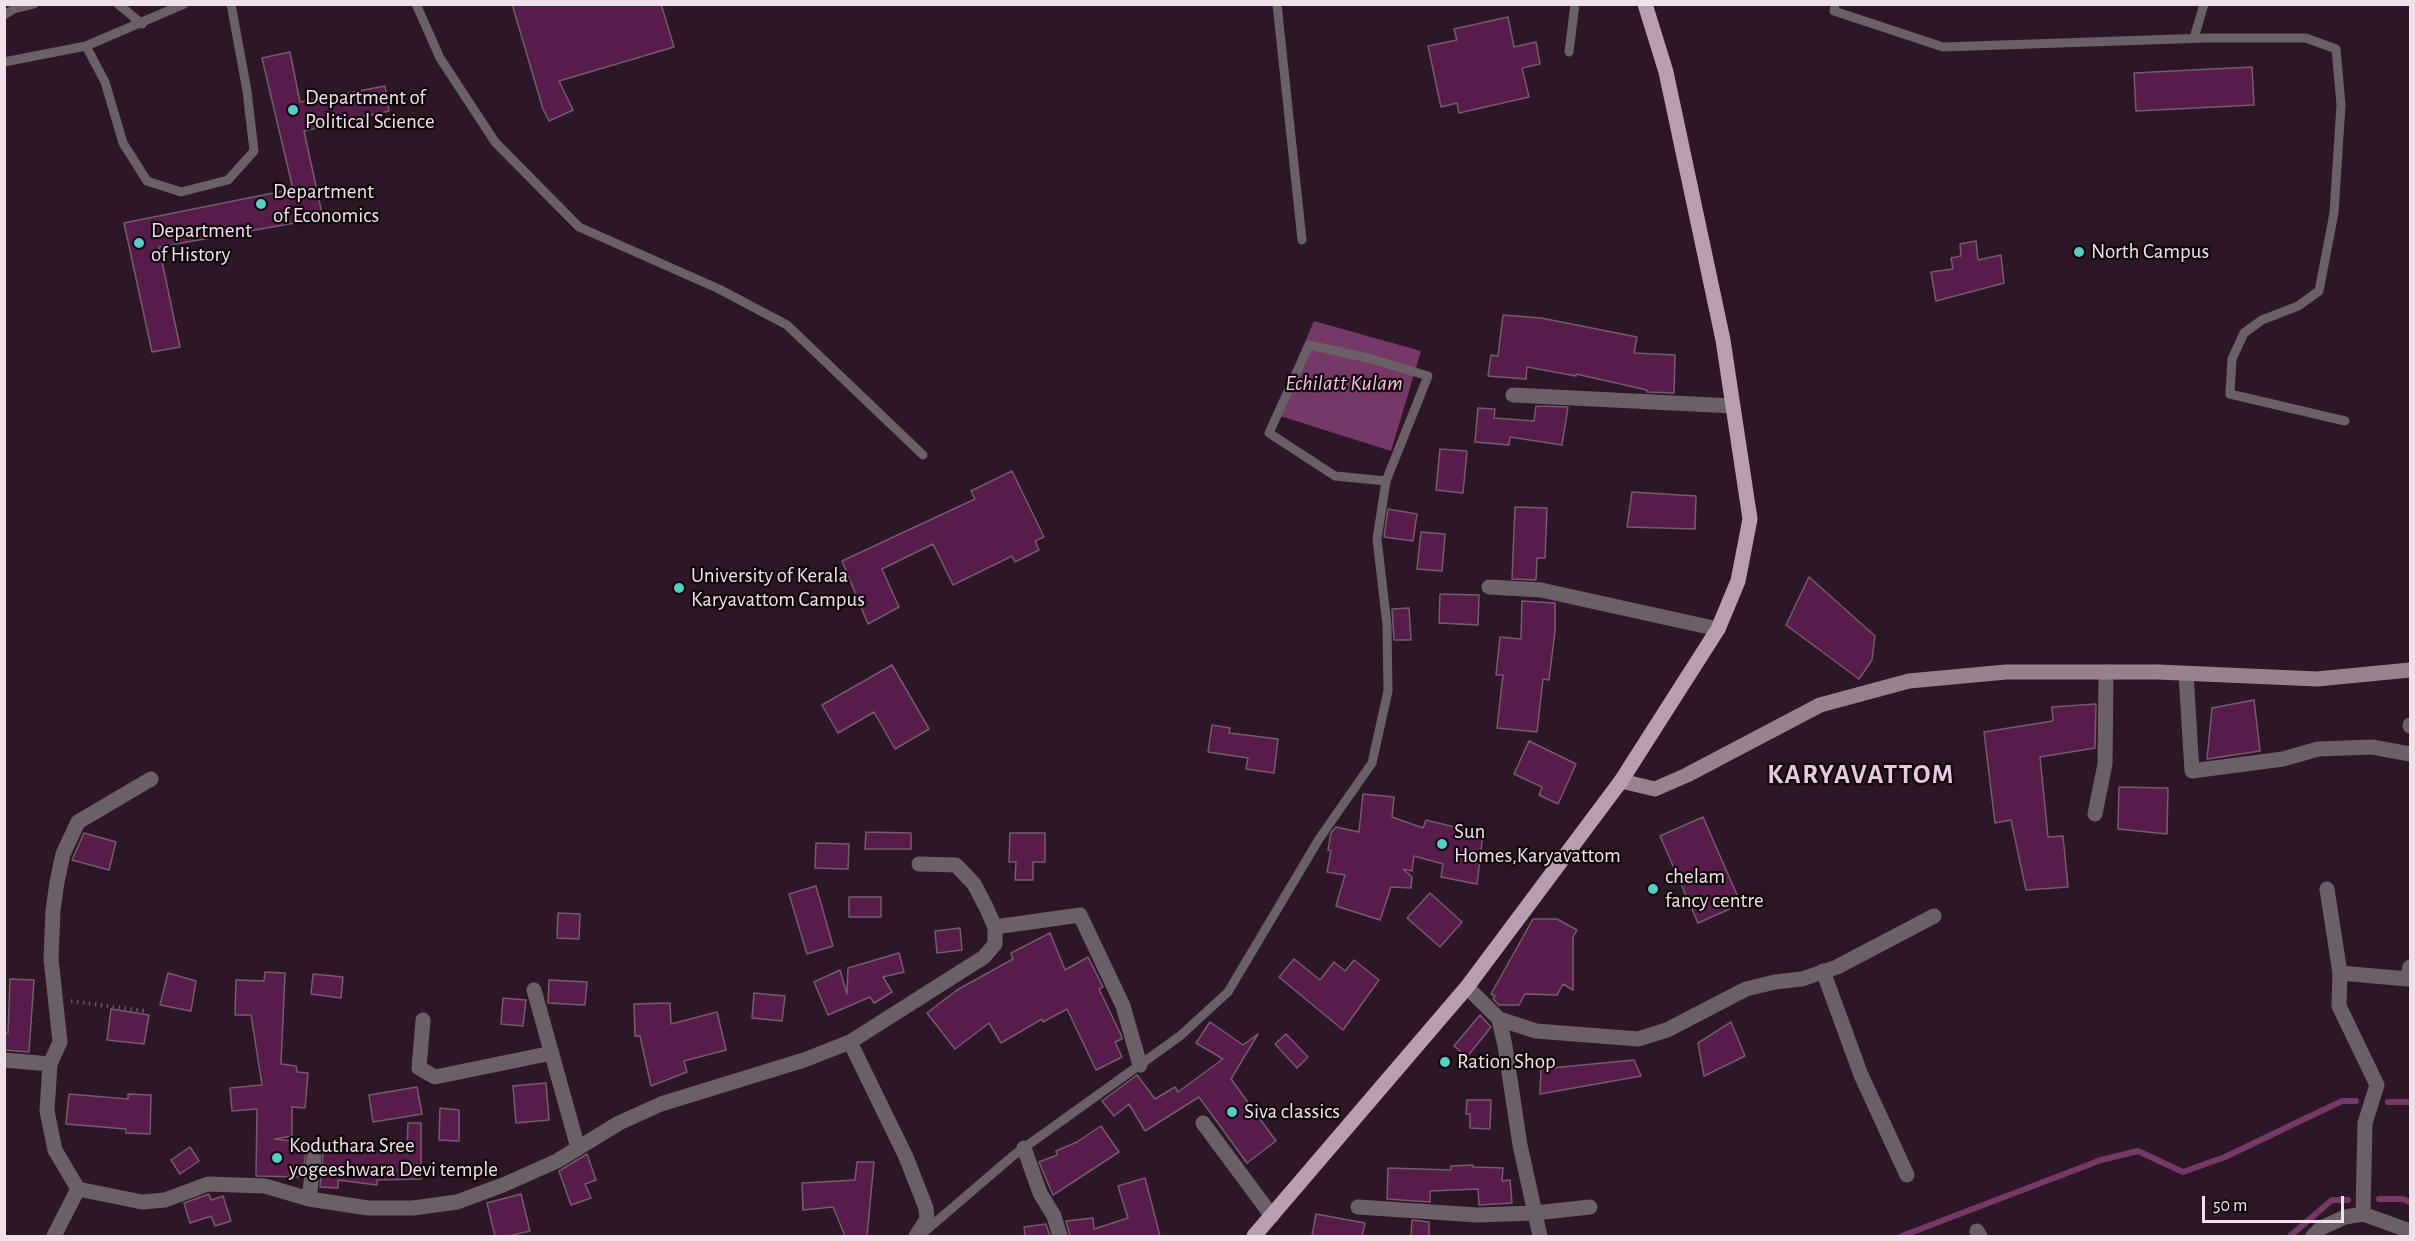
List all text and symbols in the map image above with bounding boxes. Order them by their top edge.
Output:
place label: Department of Political Science [305,85,435,135]
marker: Department of Political Science [286,103,300,117]
place label: Department of Economics [273,179,379,229]
marker: Department of Economics [254,197,268,211]
place label: Department of History [151,218,252,268]
marker: Department of History [132,236,146,250]
place label: North Campus [2091,239,2209,265]
marker: North Campus [2072,245,2086,259]
water label: Echilatt Kulam [1285,370,1403,396]
place label: University of Kerala Karyavattom Campus [691,563,865,613]
marker: University of Kerala Karyavattom Campus [672,581,686,595]
district label: KARYAVATTOM [1767,759,1955,791]
place label: Sun Homes,Karyavattom [1454,819,1621,869]
marker: Sun Homes,Karyavattom [1435,837,1449,851]
place label: chelam fancy centre [1665,864,1764,914]
marker: chelam fancy centre [1646,882,1660,896]
place label: Ration Shop [1457,1049,1556,1075]
marker: Ration Shop [1438,1055,1452,1069]
place label: Siva classics [1244,1099,1340,1125]
marker: Siva classics [1225,1105,1239,1119]
place label: Koduthara Sree yogeeshwara Devi temple [289,1133,498,1183]
marker: Koduthara Sree yogeeshwara Devi temple [270,1151,284,1165]
scale bar [2205,1184,2348,1222]
text: 50 m [2213,1197,2247,1215]

